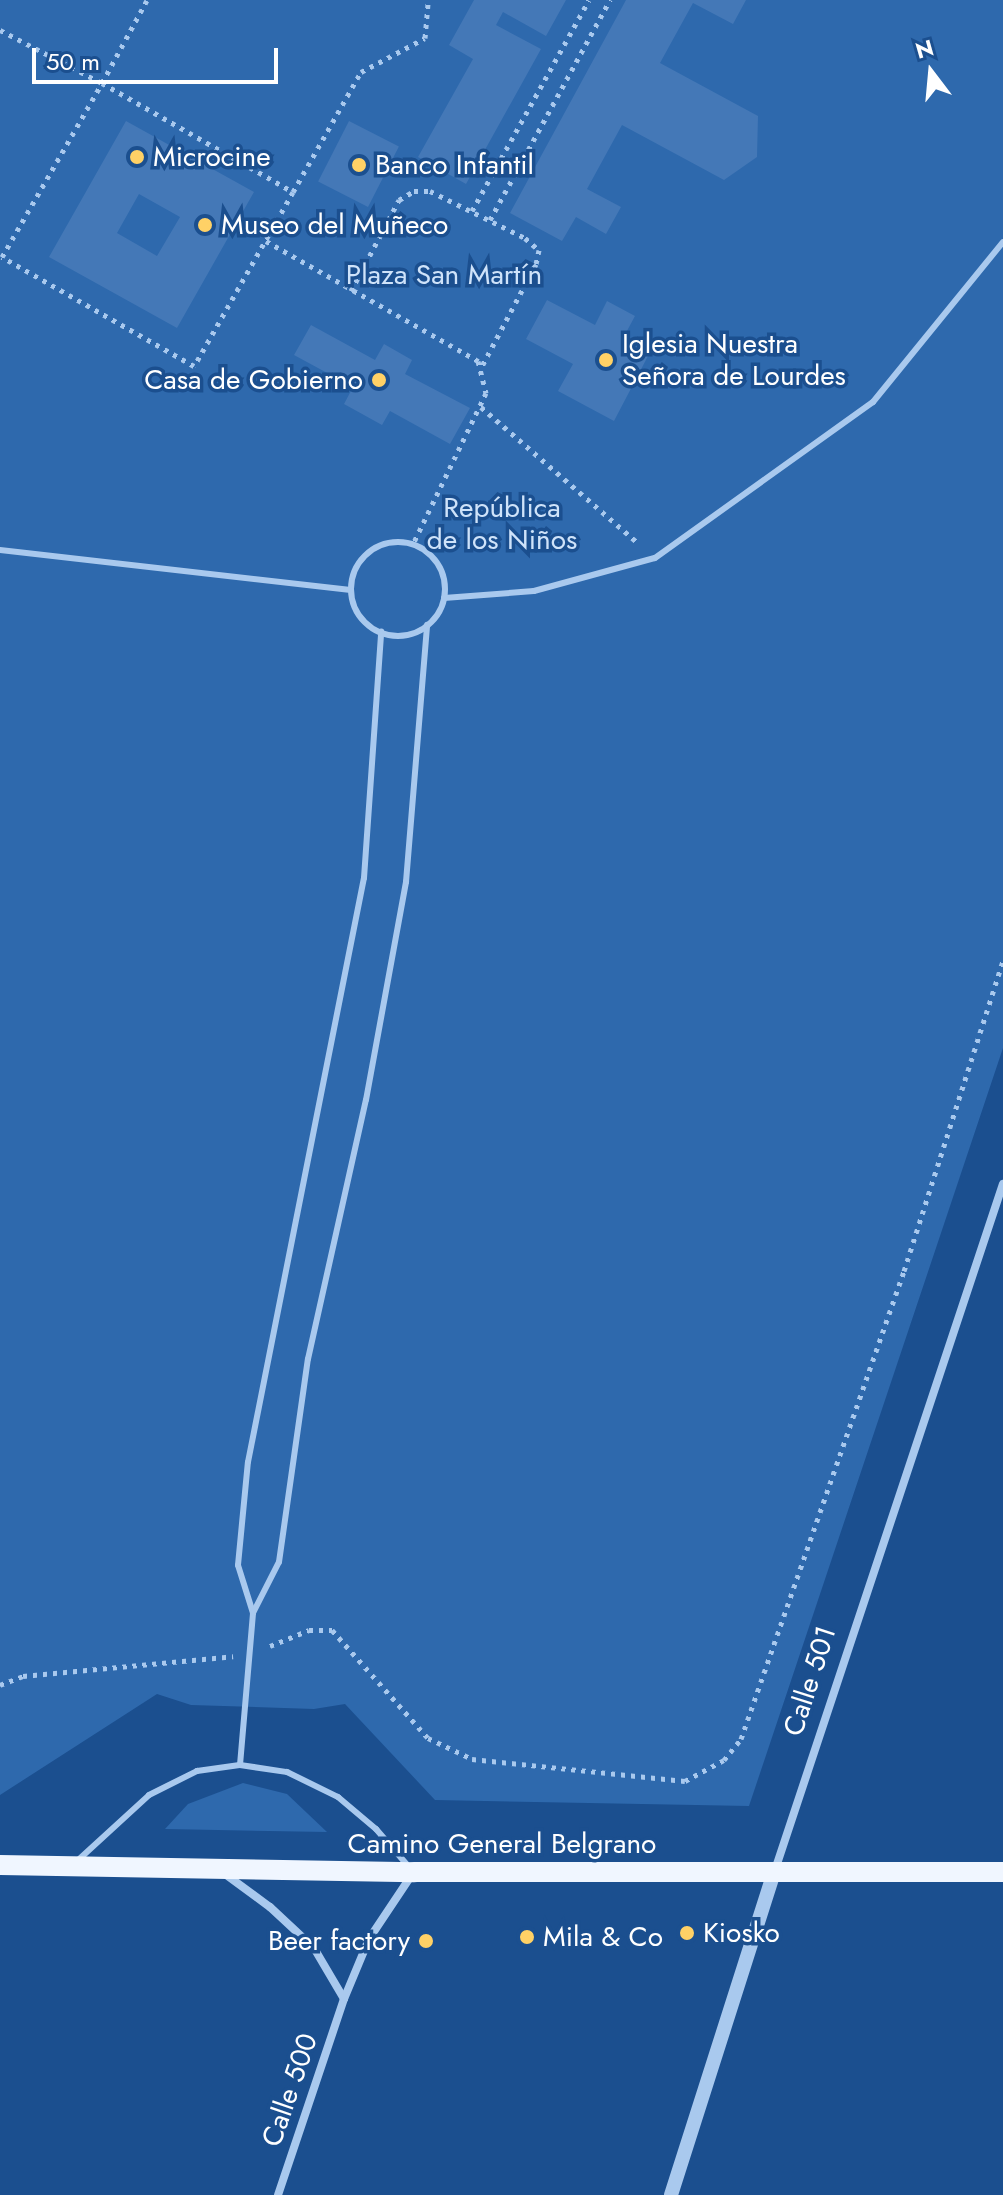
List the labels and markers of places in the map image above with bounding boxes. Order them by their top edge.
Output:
place label: Microcine [153,140,271,174]
marker: Microcine [128,148,146,166]
place label: Banco Infantil [375,148,534,182]
marker: Banco Infantil [350,156,368,174]
place label: Museo del Muñeco [221,208,448,242]
marker: Museo del Muñeco [196,216,214,234]
place label: Iglesia Nuestra Señora de Lourdes [622,327,846,393]
marker: Iglesia Nuestra Señora de Lourdes [597,351,615,369]
place label: Casa de Gobierno [144,363,363,397]
marker: Casa de Gobierno [370,371,388,389]
place label: Kiosko [703,1916,780,1950]
place label: Mila & Co [543,1920,663,1954]
place label: Beer factory [268,1924,410,1958]
marker: Kiosko [678,1924,696,1942]
marker: Mila & Co [518,1928,536,1946]
marker: Beer factory [417,1932,435,1950]

